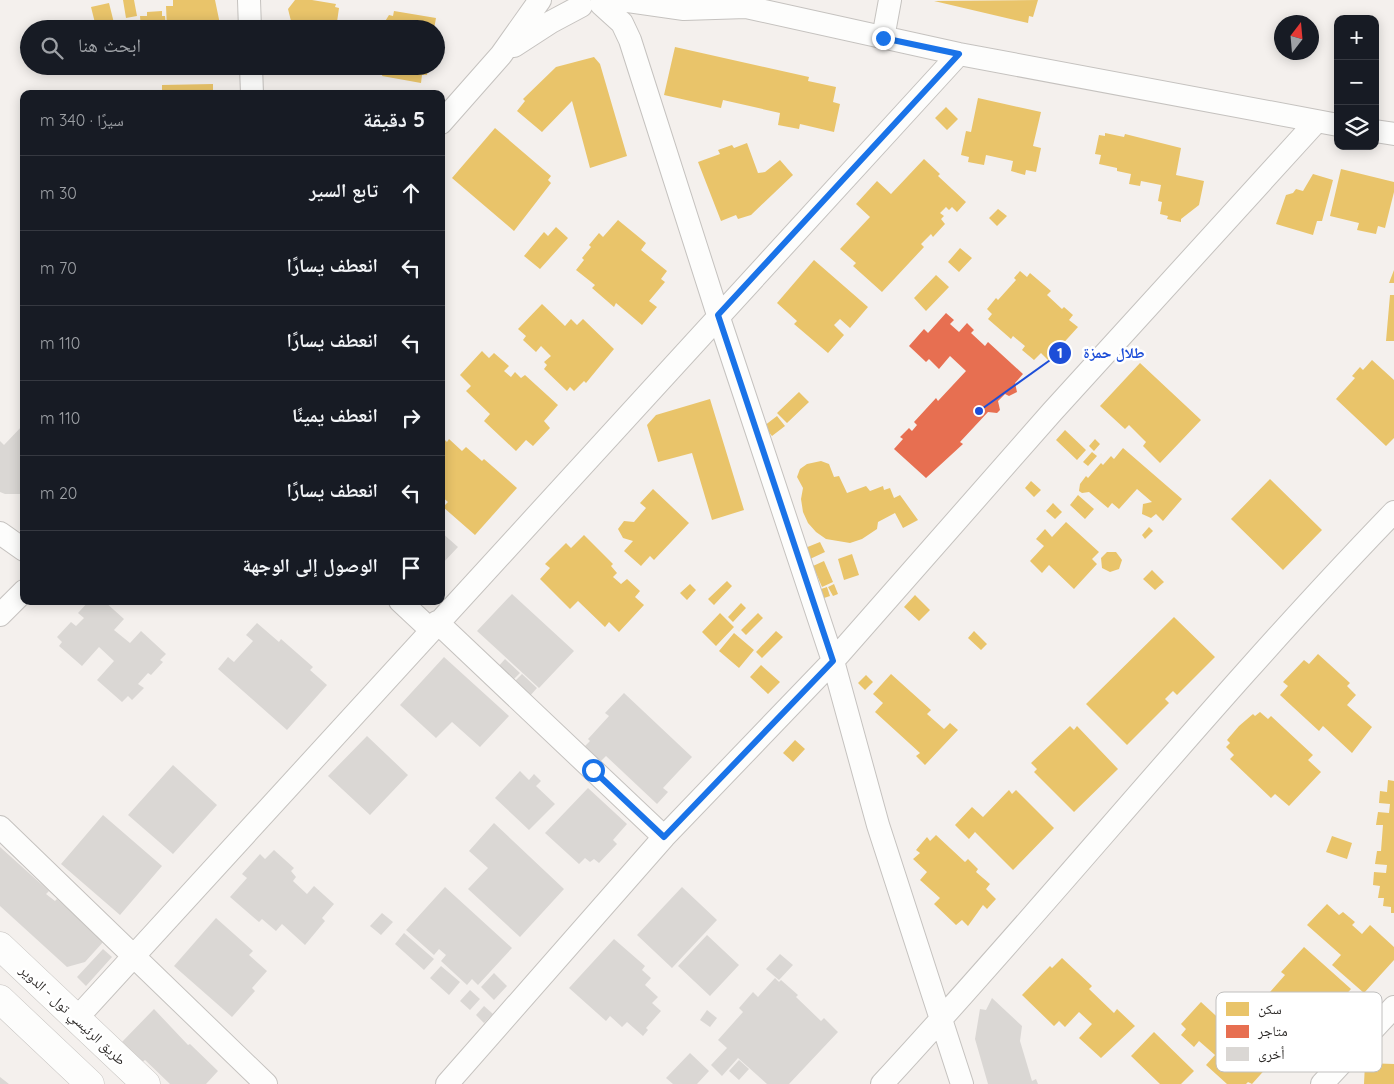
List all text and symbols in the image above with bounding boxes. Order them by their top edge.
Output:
north arrow [1274,15,1319,60]
map controls [1334,15,1379,150]
button: + [1334,15,1379,60]
search box [20,20,445,75]
route end [872,27,895,50]
text: ابحث هنا [78,33,141,57]
icon: search [38,34,66,62]
button: − [1334,60,1379,105]
button: layers [1334,105,1379,150]
text: 5 دقيقة [363,106,425,132]
text: سيرًا · 340 m [40,110,124,130]
text: تابع السير [309,178,378,202]
icon: ahead [397,179,425,207]
text: 30 m [40,183,77,203]
text: انعطف يسارًا [287,253,378,277]
icon: left [397,254,425,282]
text: 70 m [40,258,77,278]
text: انعطف يسارًا [287,328,378,352]
icon: left [397,329,425,357]
text: 110 m [40,333,80,353]
callout: طلال حمزة [1048,338,1154,368]
text: 1 [1057,343,1063,362]
text: طلال حمزة [1083,343,1145,362]
text: انعطف يمينًا [292,403,378,427]
icon: right [397,404,425,432]
text: 110 m [40,408,80,428]
text: انعطف يسارًا [287,478,378,502]
icon: left [397,479,425,507]
text: 20 m [40,483,77,503]
text: الوصول إلى الوجهة [242,553,378,577]
icon: arrive [397,554,425,582]
route start [582,759,605,782]
street label: طريق الرئيسي تول - الدوير [14,960,130,1071]
legend [1216,992,1382,1072]
text: سكن [1258,1000,1282,1018]
text: متاجر [1257,1022,1288,1040]
text: أخرى [1258,1045,1285,1063]

